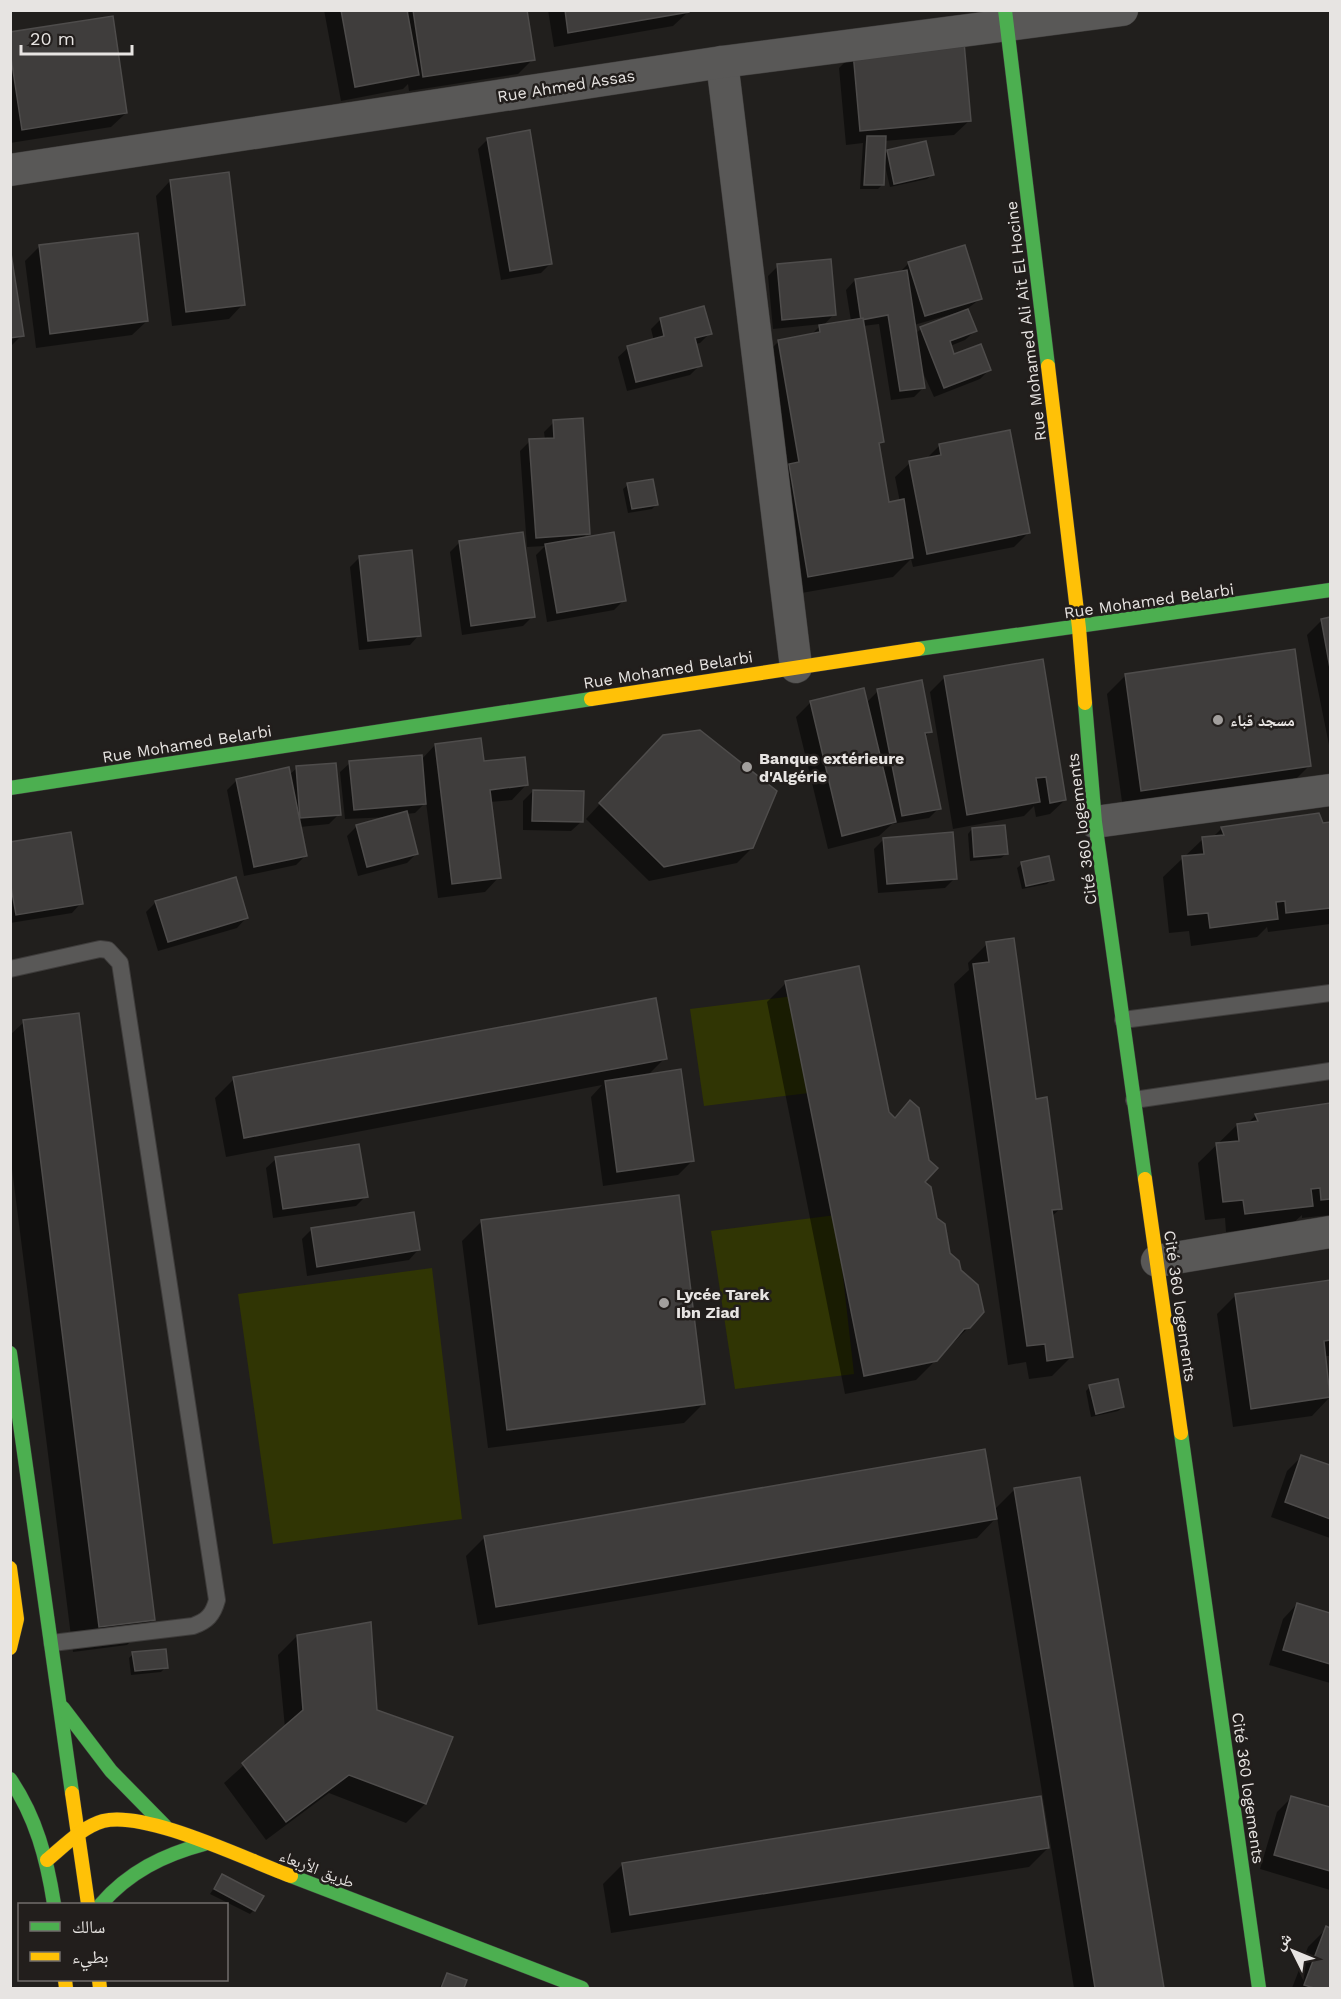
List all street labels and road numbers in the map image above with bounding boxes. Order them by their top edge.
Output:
street label: Rue Ahmed Assas [496,66,636,106]
street label: Rue Mohamed Ali Ait El Hocine [1002,200,1050,442]
street label: Rue Mohamed Belarbi [1063,580,1235,622]
street label: Rue Mohamed Belarbi [582,647,754,693]
street label: Rue Mohamed Belarbi [101,721,273,767]
street label: Cité 360 logements [1063,752,1101,906]
street label: Cité 360 logements [1160,1229,1200,1383]
street label: Cité 360 logements [1228,1711,1268,1865]
street label: طريق الأربعاء [277,1846,357,1893]

